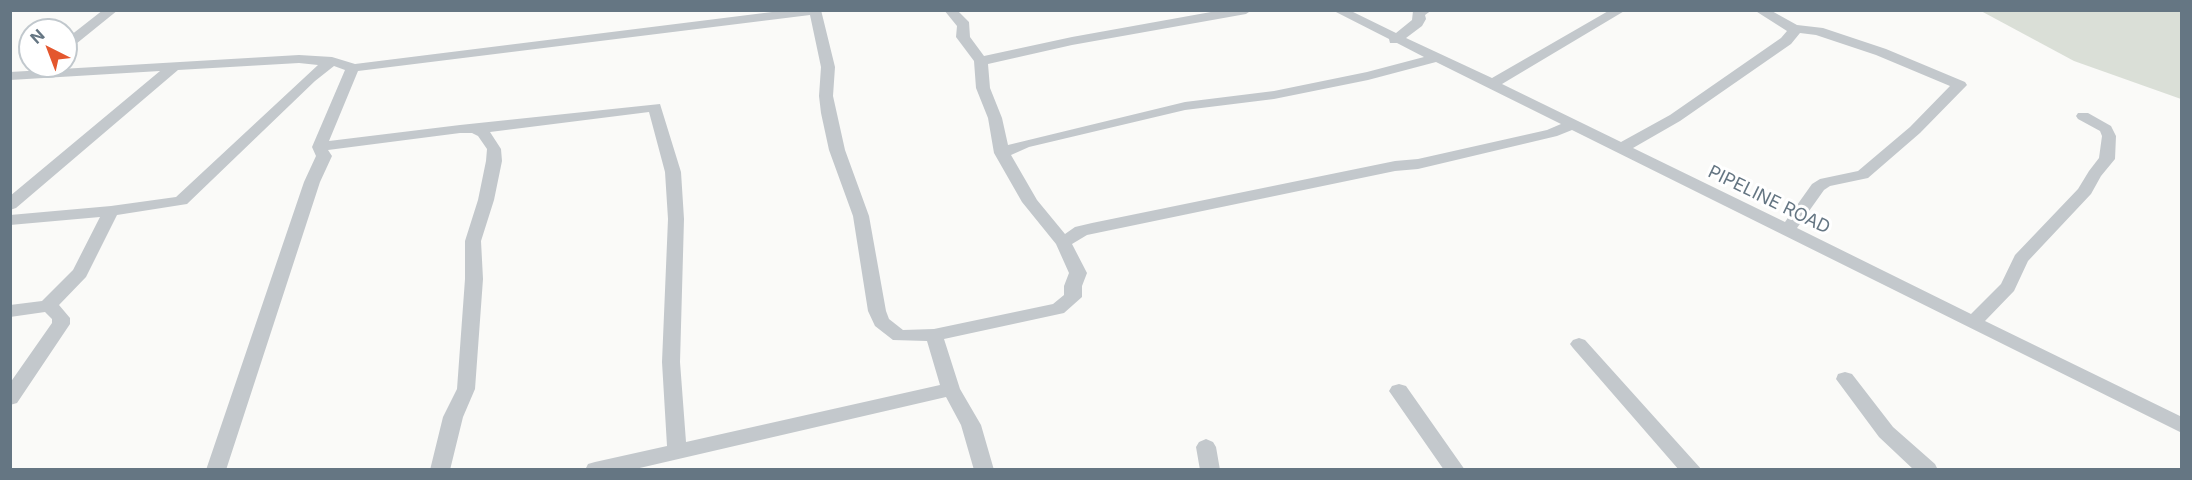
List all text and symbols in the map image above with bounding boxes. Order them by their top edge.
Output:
north arrow [18,18,78,78]
text: N [26,25,49,48]
street label: PIPELINE ROAD [1704,161,1834,239]

